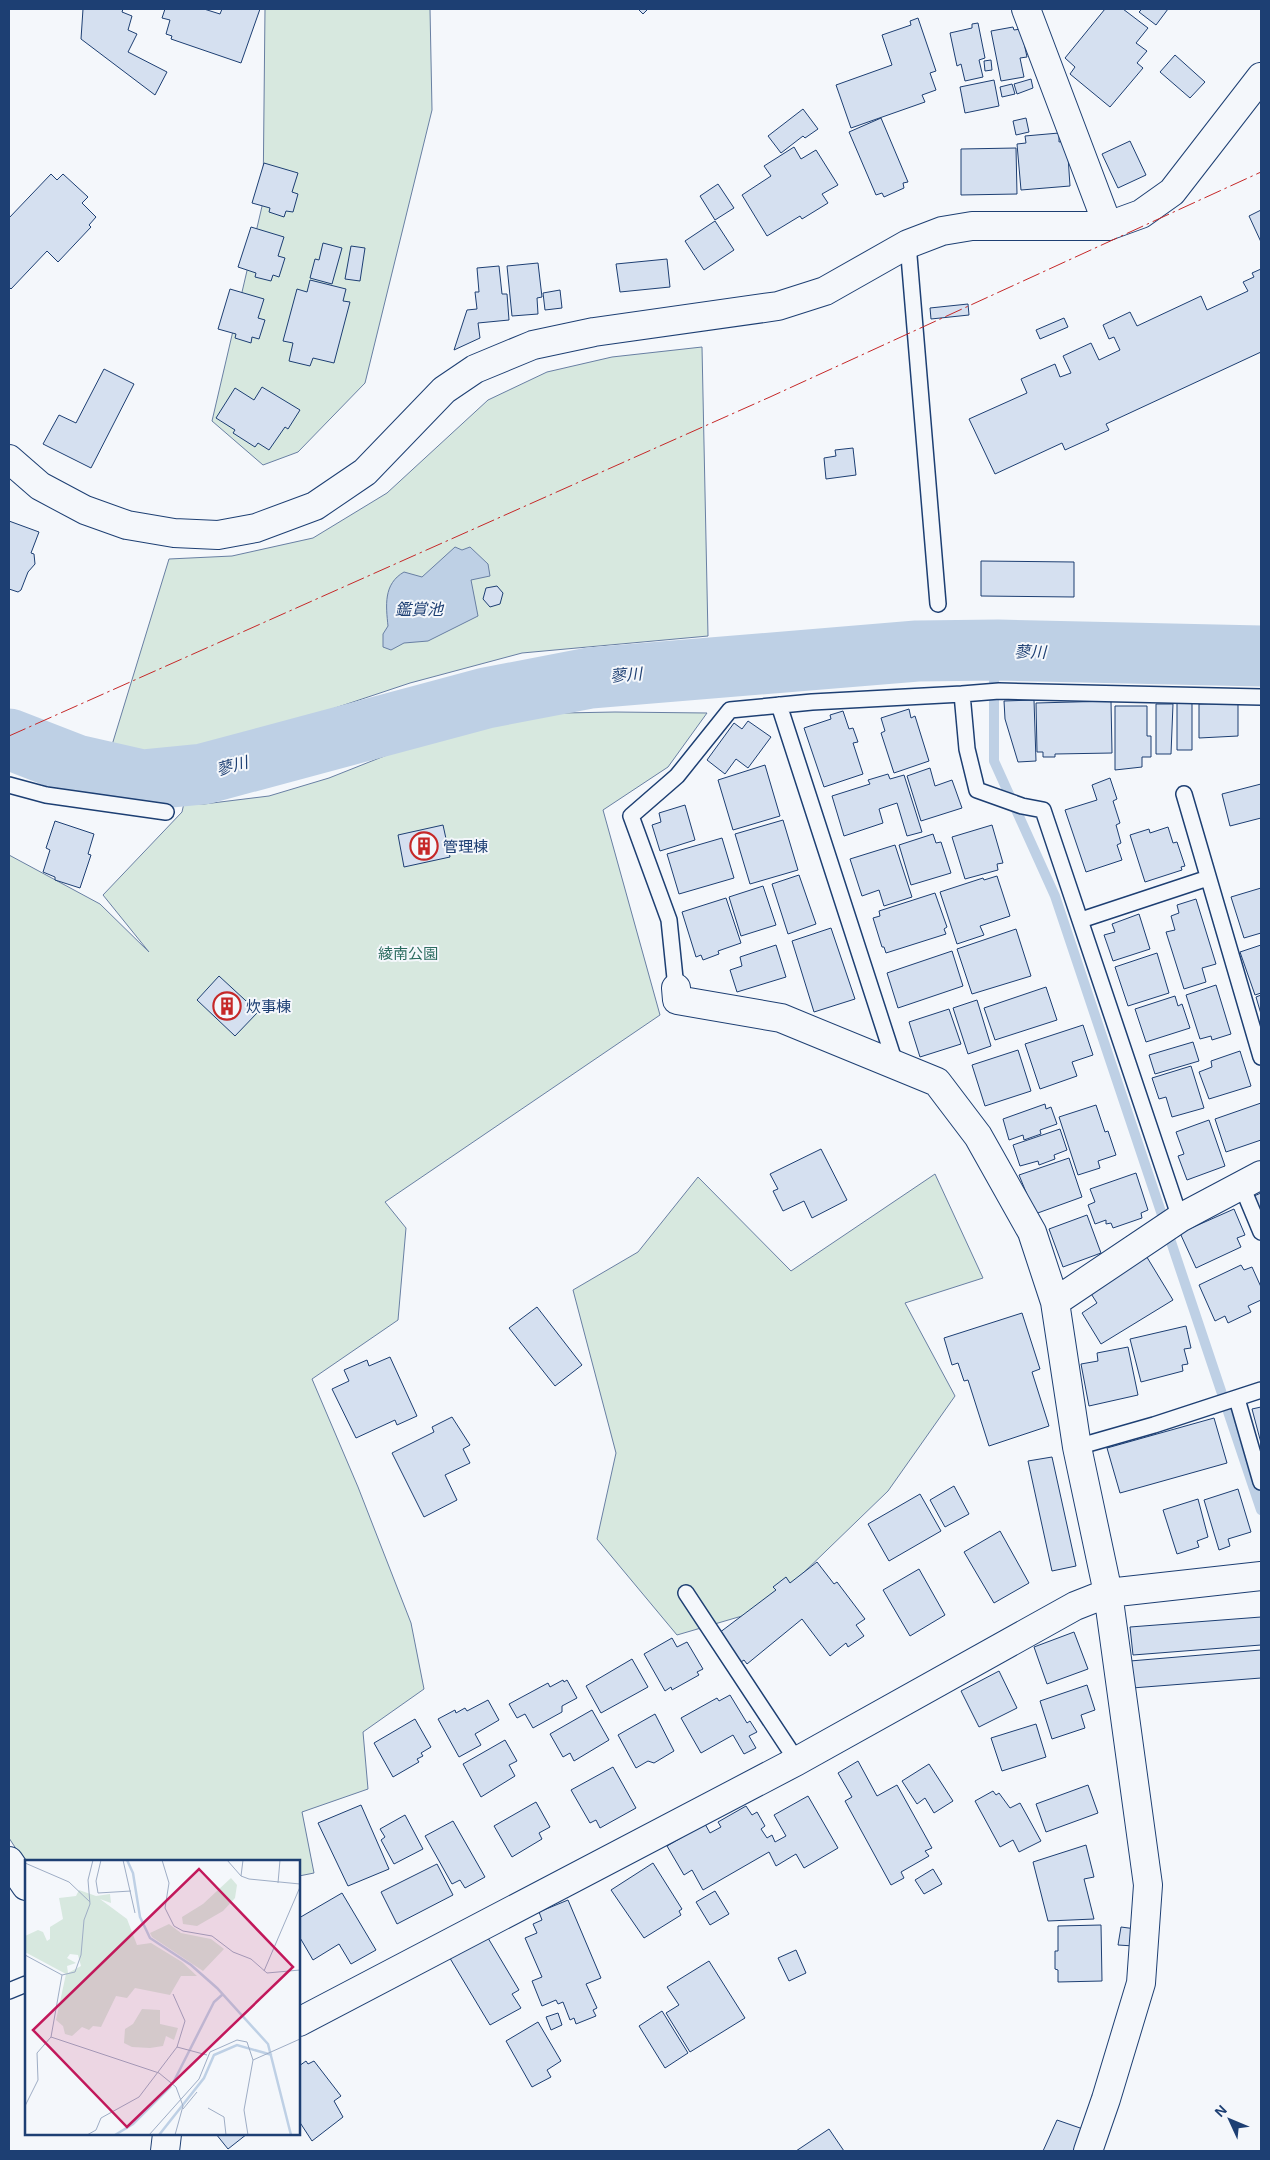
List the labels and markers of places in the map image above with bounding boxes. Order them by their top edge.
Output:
building icon: 管理棟 [409,831,439,861]
place label: 管理棟 [443,838,488,855]
building icon: 炊事棟 [212,991,242,1021]
place label: 炊事棟 [246,998,291,1015]

